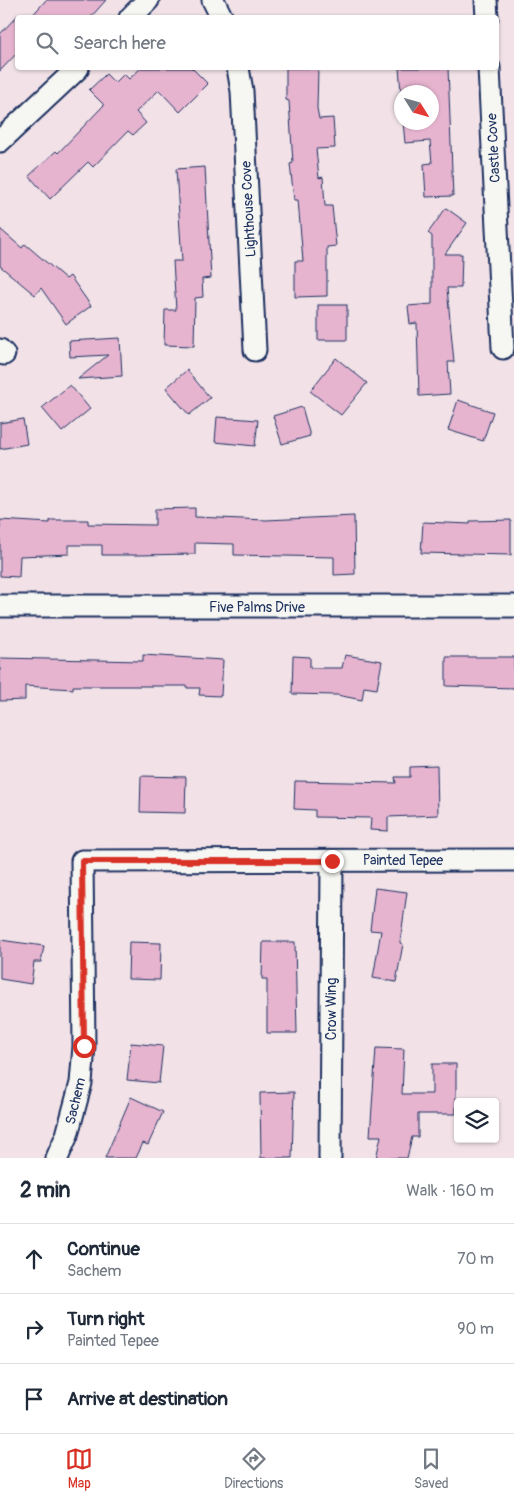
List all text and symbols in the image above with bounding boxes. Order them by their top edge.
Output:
search box [15,15,499,70]
icon: search [33,29,61,57]
text: Search here [73,31,166,55]
north arrow [394,85,439,130]
street label: Castle Cove [483,113,504,183]
street label: Lighthouse Cove [237,160,260,258]
street label: Five Palms Drive [209,599,305,616]
route end [321,850,344,873]
street label: Painted Tepee [363,852,443,869]
street label: Crow Wing [323,978,340,1040]
route start [73,1035,96,1058]
street label: Sachem [62,1076,89,1126]
map controls [454,1098,499,1143]
button: layers [454,1098,499,1143]
text: 2 min [20,1177,70,1204]
text: Walk · 160 m [406,1181,494,1201]
text: Continue [67,1237,140,1261]
icon: ahead [20,1245,48,1273]
text: 70 m [457,1249,494,1269]
text: Sachem [67,1261,121,1281]
text: Turn right [67,1307,145,1331]
icon: right [20,1315,48,1343]
text: 90 m [457,1319,494,1339]
text: Painted Tepee [67,1331,159,1351]
icon: arrive [20,1385,48,1413]
text: Arrive at destination [67,1387,228,1411]
tab: Map [65,1445,93,1492]
tab: Directions [224,1445,283,1492]
tab: Saved [414,1445,449,1492]

